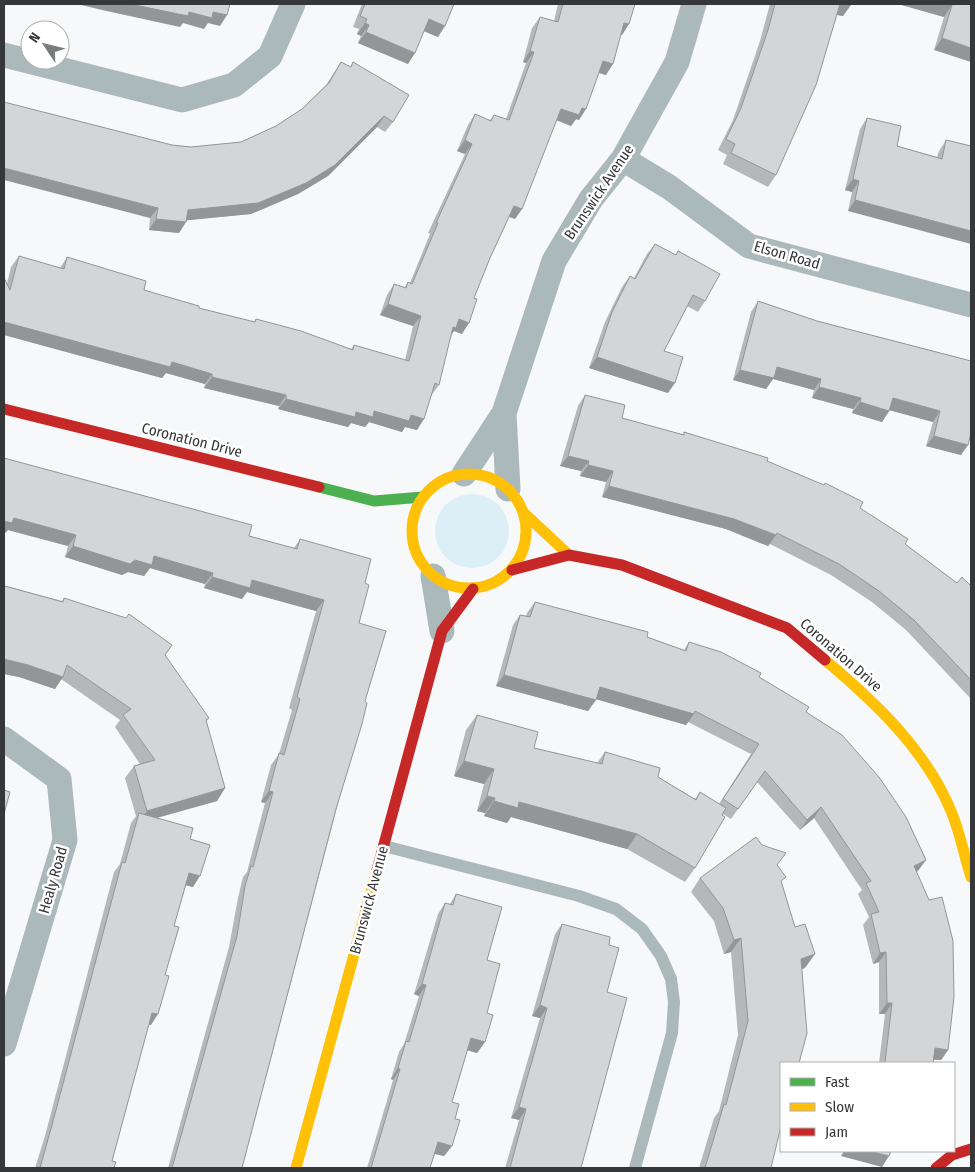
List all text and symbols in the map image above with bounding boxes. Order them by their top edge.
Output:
north arrow [20,20,70,70]
text: N [25,30,44,46]
street label: Brunswick Avenue [560,141,638,243]
street label: Elson Road [752,237,822,273]
street label: Coronation Drive [140,419,244,461]
street label: Coronation Drive [796,614,886,696]
street label: Brunswick Avenue [346,844,392,956]
street label: Healy Road [35,845,71,915]
legend [780,1062,955,1152]
text: Fast [825,1073,849,1091]
text: Slow [825,1098,854,1116]
text: Jam [825,1123,848,1141]

